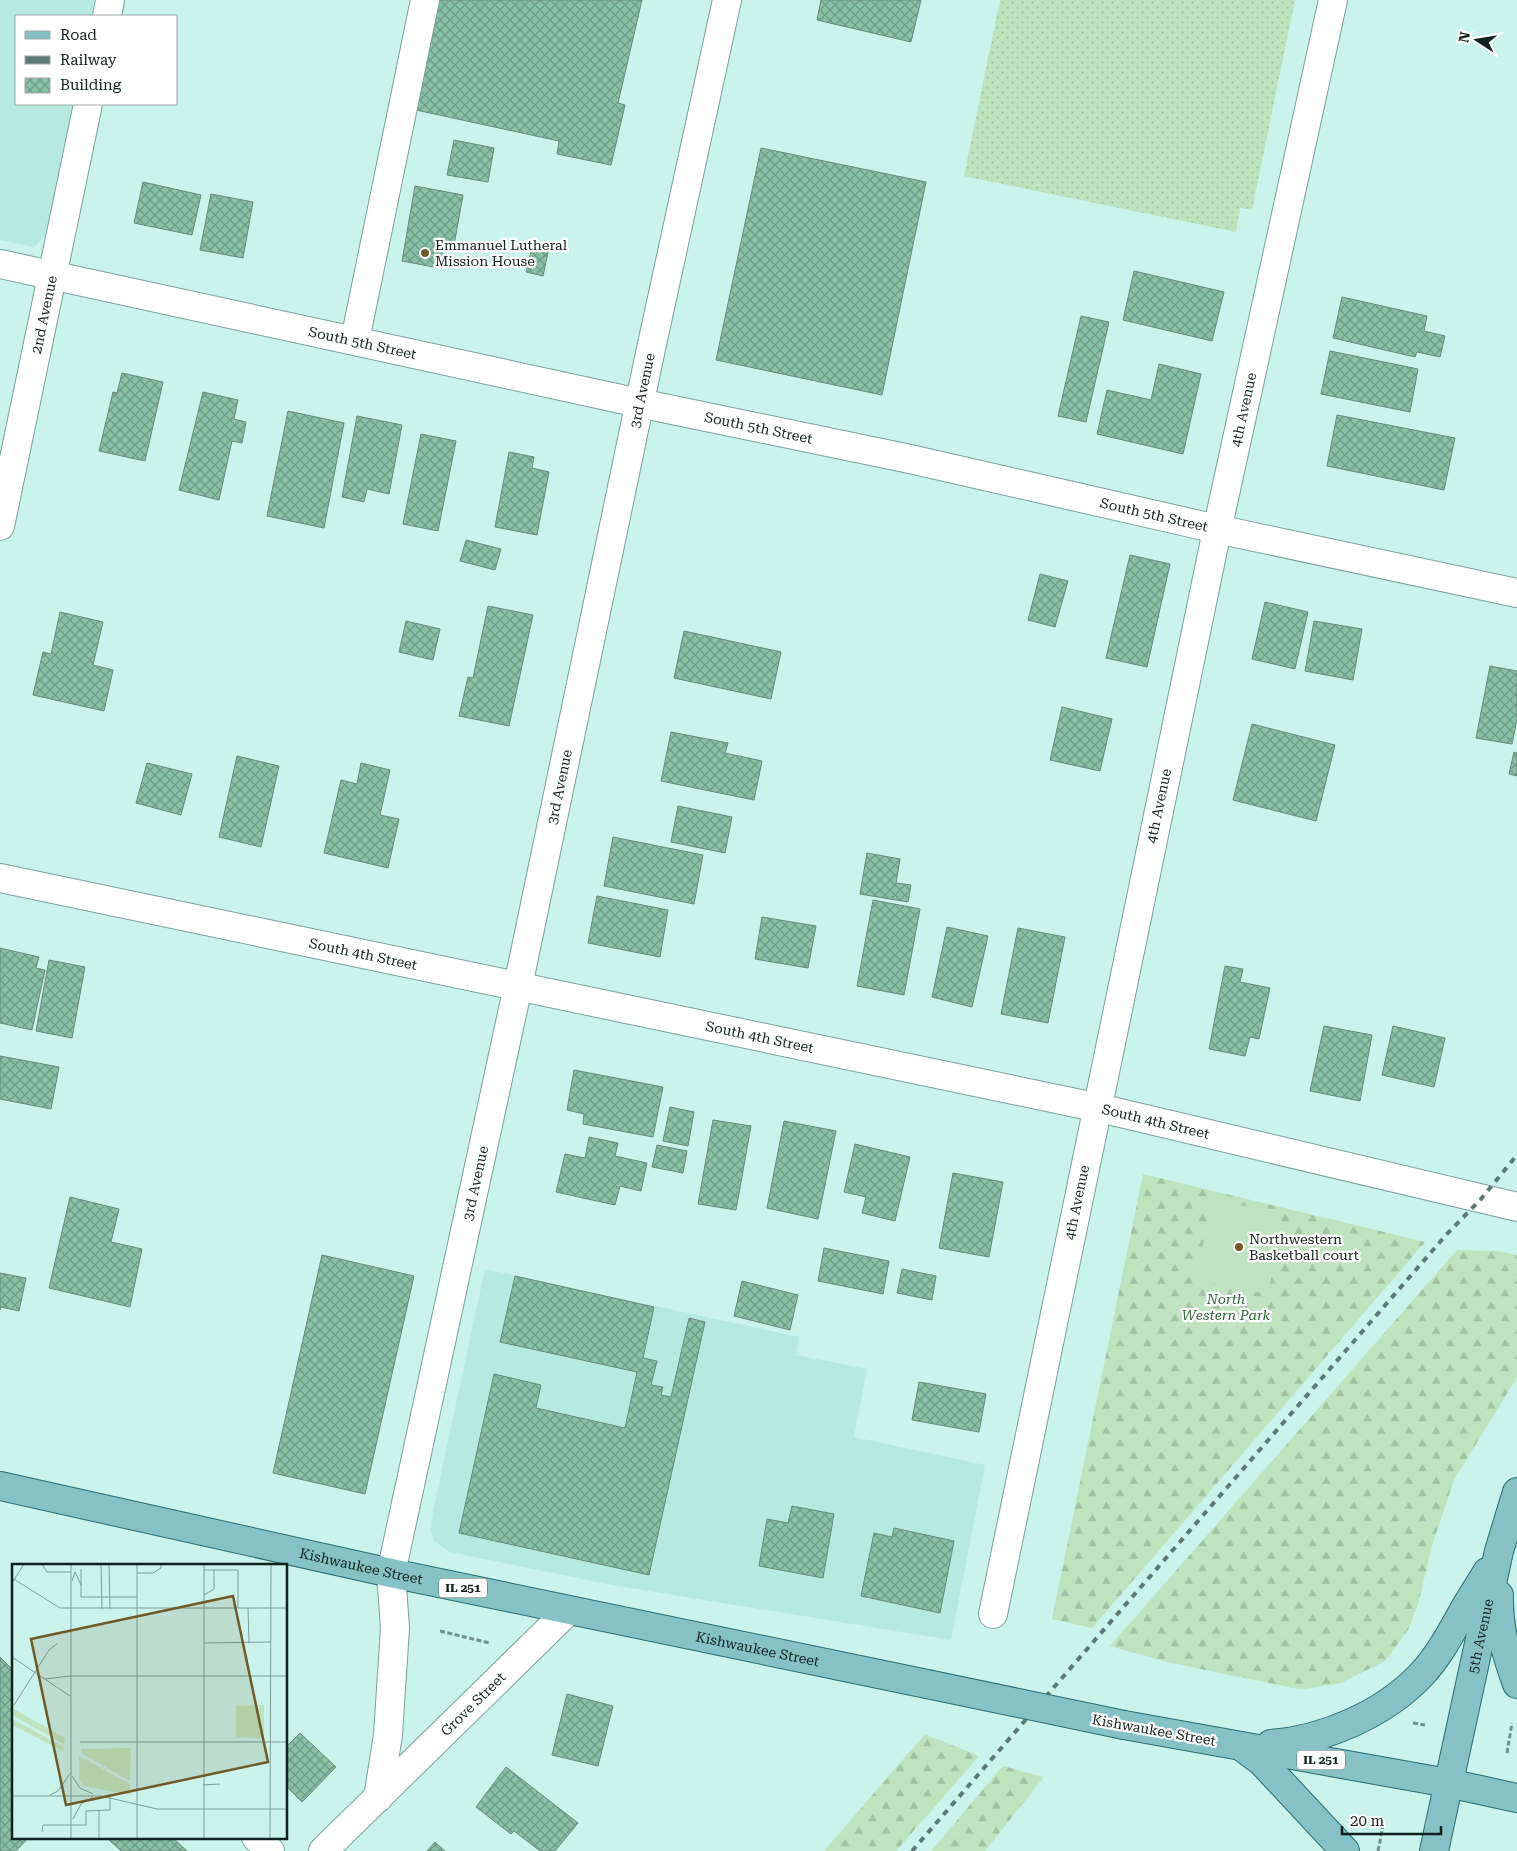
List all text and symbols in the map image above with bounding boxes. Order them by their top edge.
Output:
legend [15,15,178,105]
north arrow [1452,15,1502,65]
text: Road [60,26,97,44]
text: N [1455,30,1473,44]
text: Railway [60,51,117,69]
text: Building [60,76,122,94]
place label: Emmanuel Lutheral Mission House [435,237,568,269]
marker: Emmanuel Lutheral Mission House [419,247,431,259]
street label: 2nd Avenue [28,274,60,355]
street label: South 5th Street [307,323,418,362]
street label: 3rd Avenue [627,351,658,430]
street label: 4th Avenue [1228,371,1260,448]
street label: South 5th Street [703,409,814,447]
street label: South 5th Street [1099,495,1209,535]
street label: 3rd Avenue [544,748,575,826]
street label: 4th Avenue [1143,767,1174,845]
street label: South 4th Street [308,935,419,973]
street label: South 4th Street [704,1018,815,1056]
street label: South 4th Street [1100,1101,1211,1142]
street label: 3rd Avenue [459,1144,491,1222]
street label: 4th Avenue [1061,1163,1092,1241]
place label: Northwestern Basketball court [1249,1231,1359,1263]
marker: Northwestern Basketball court [1233,1241,1245,1253]
park label: North Western Park [1182,1291,1271,1323]
street label: Kishwaukee Street [298,1545,424,1587]
inset map [12,1564,288,1838]
road number: IL 251 [439,1579,487,1598]
street label: 5th Avenue [1465,1597,1497,1675]
street label: Kishwaukee Street [695,1628,821,1670]
street label: Grove Street [437,1669,509,1739]
street label: Kishwaukee Street [1091,1711,1217,1749]
road number: IL 251 [1297,1750,1345,1770]
scale bar [1342,1804,1441,1836]
text: 20 m [1350,1812,1385,1830]

